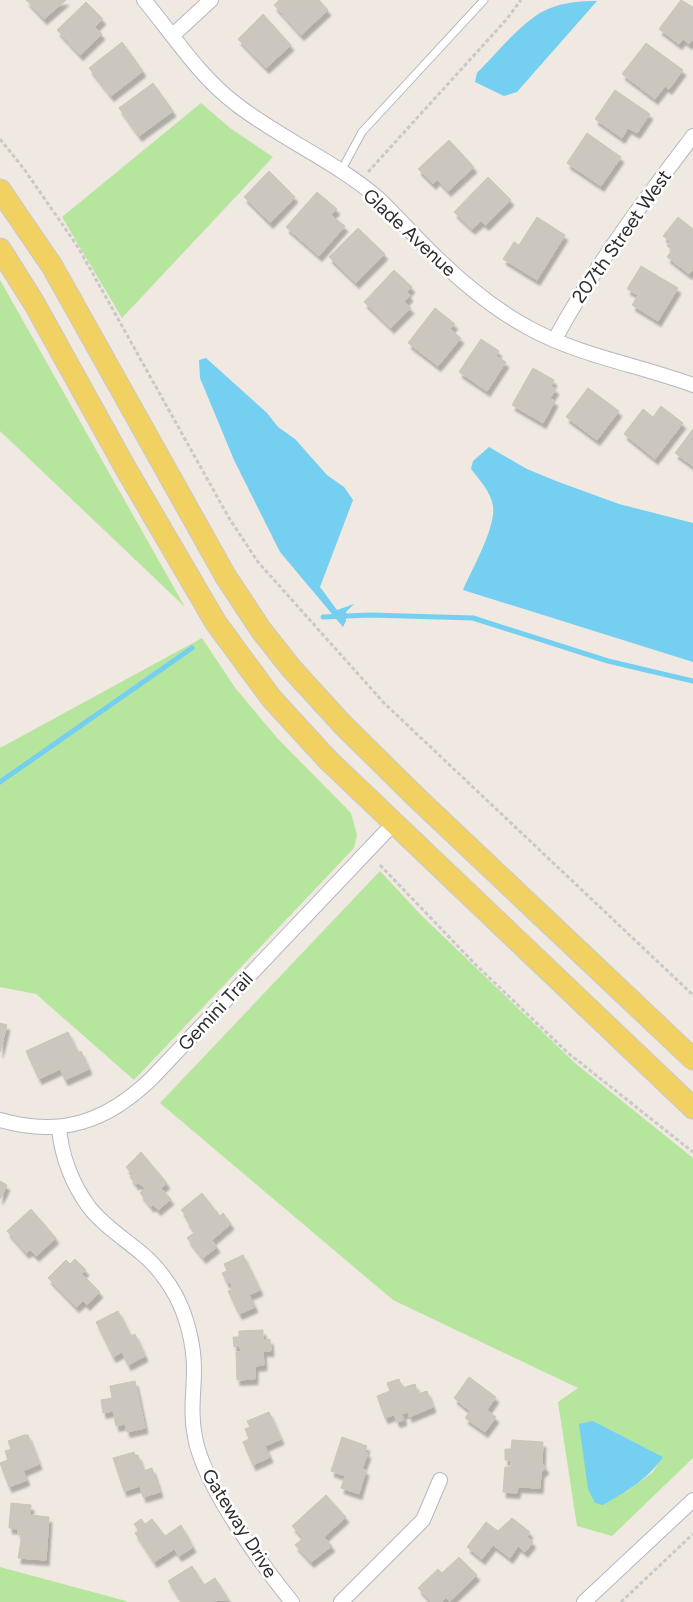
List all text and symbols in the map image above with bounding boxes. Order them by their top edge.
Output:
street label: 207th Street West [567,165,676,307]
street label: Glade Avenue [358,183,461,281]
street label: Gemini Trail [173,967,258,1056]
street label: Gateway Drive [197,1464,282,1582]

